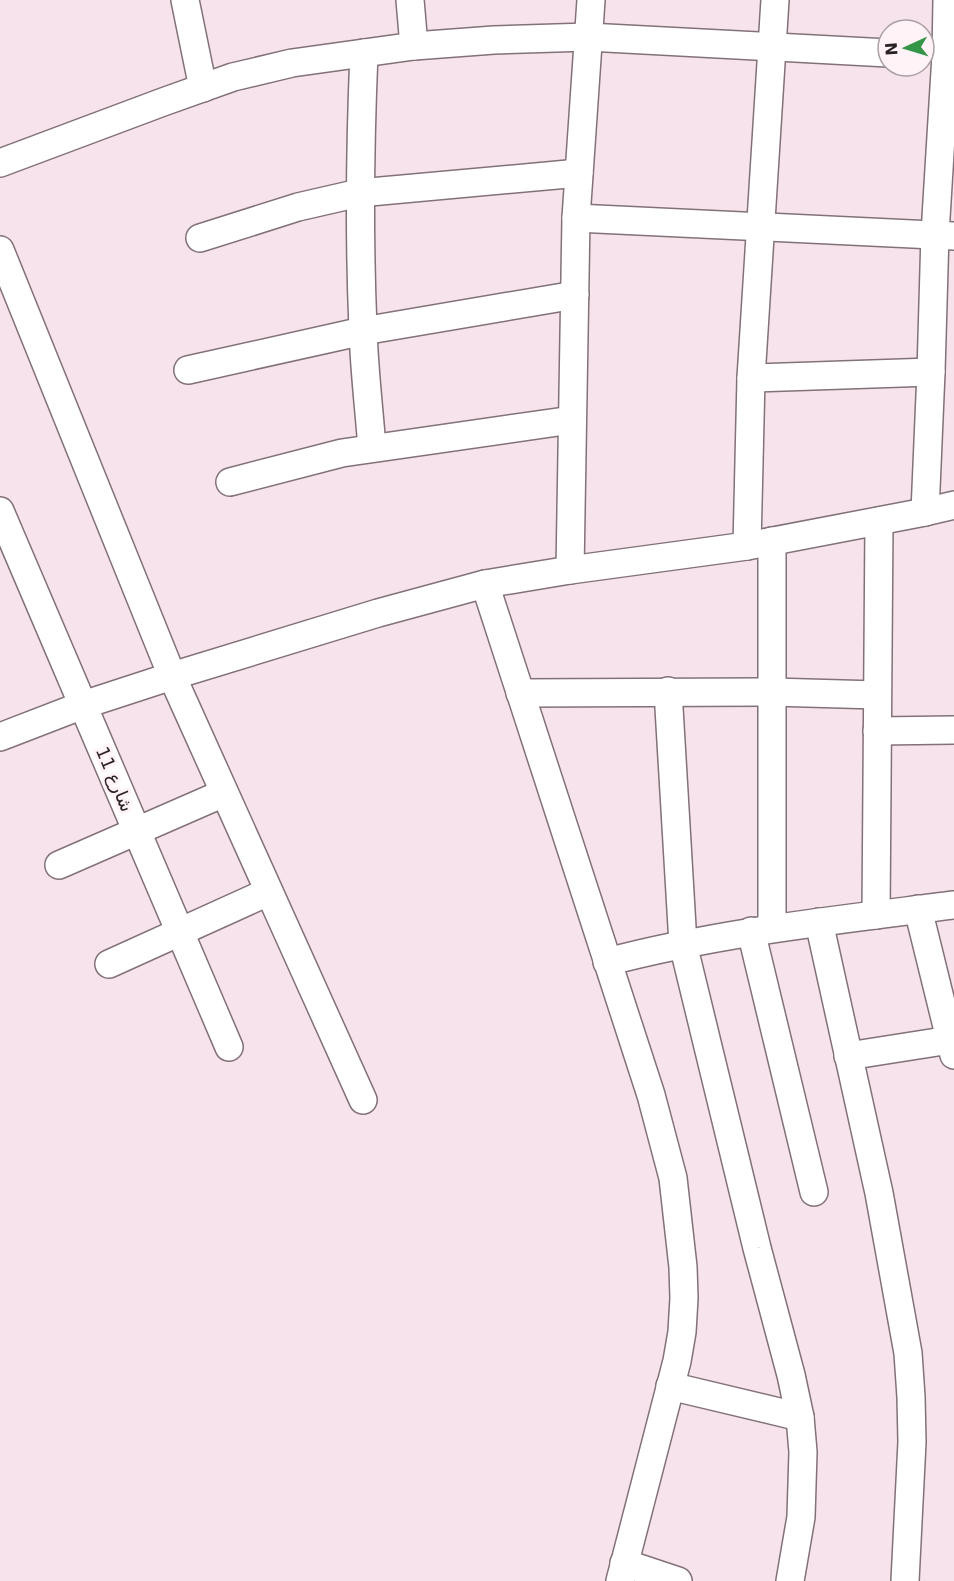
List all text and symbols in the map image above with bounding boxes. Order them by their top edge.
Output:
north arrow [876,18,936,78]
text: N [882,42,901,56]
street label: شارع 11 [91,743,138,815]

